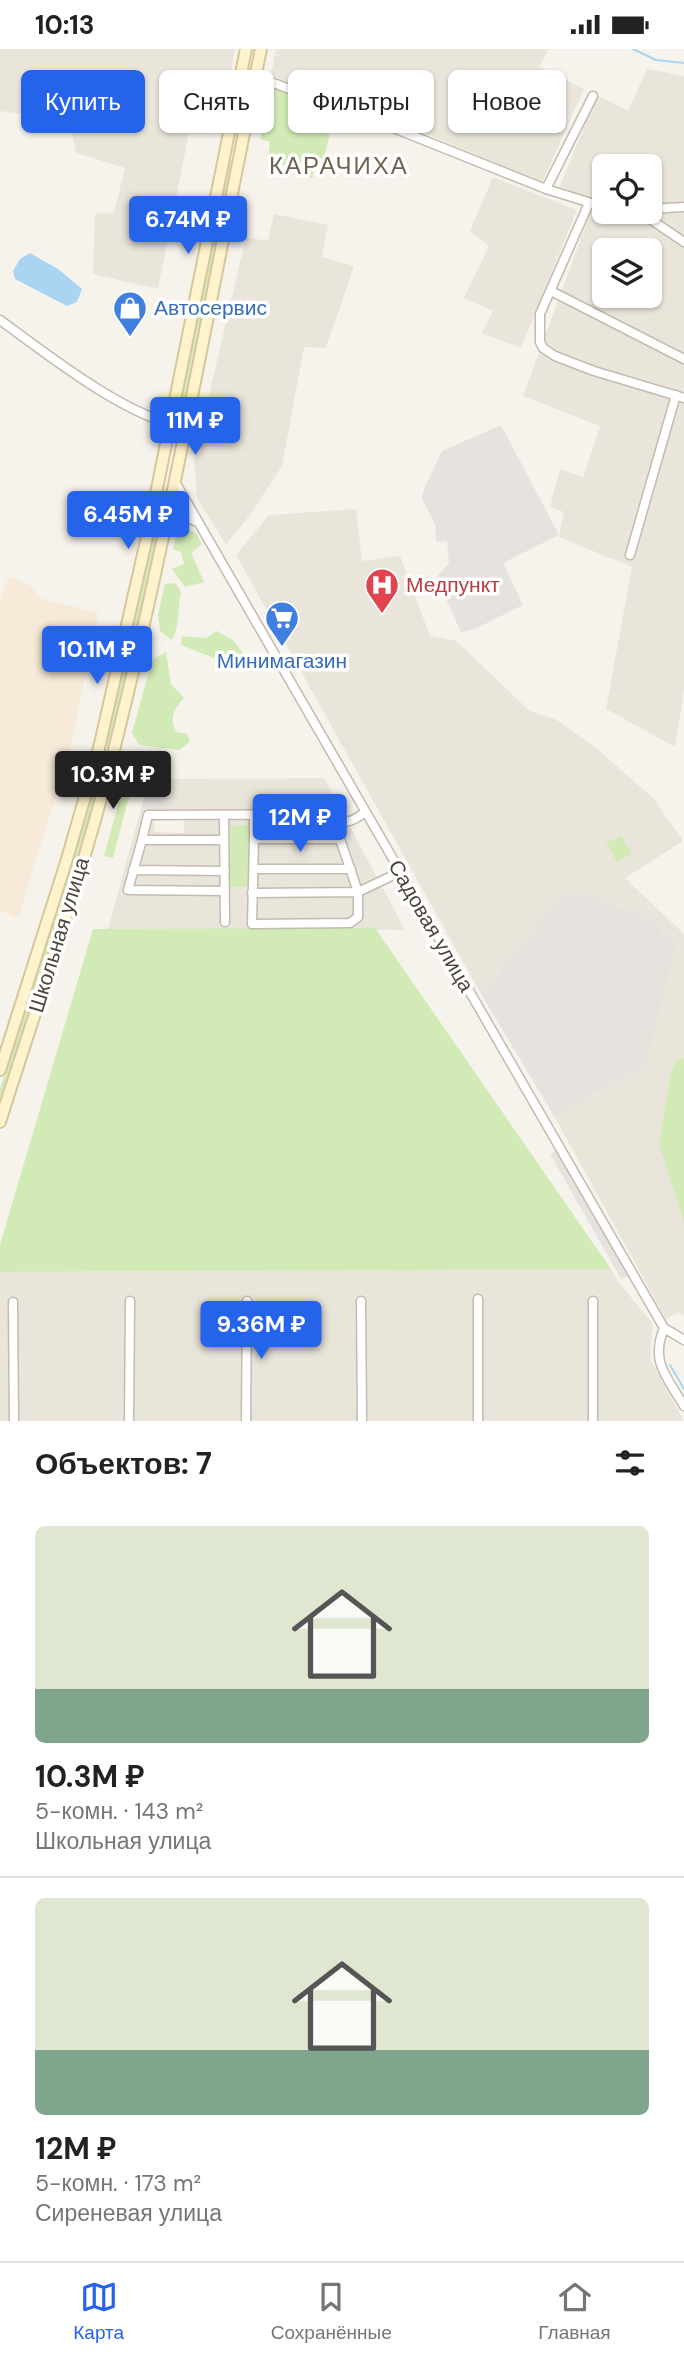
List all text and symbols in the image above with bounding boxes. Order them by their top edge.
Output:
text: 10:13 [35,8,95,42]
chip: Купить [21,70,145,133]
chip: Снять [159,70,274,133]
chip: Фильтры [288,70,434,133]
chip: Новое [448,70,566,133]
district label: КАРАЧИХА [269,150,409,181]
map controls [592,154,662,308]
button: locate [592,154,662,224]
pin: 6.74M ₽ [123,197,253,256]
text: 6.74M ₽ [145,204,231,234]
button: layers [592,238,662,308]
shop icon: Автосервис [111,289,149,338]
place label: Автосервис [154,294,267,322]
pin: 11M ₽ [146,397,244,457]
text: 11M ₽ [166,405,224,435]
pin: 6.45M ₽ [63,491,193,551]
text: 6.45M ₽ [83,499,173,529]
hospital icon: Медпункт [363,566,401,615]
place label: Медпункт [406,571,500,599]
supermarket icon: Минимагазин [263,599,301,648]
pin: 10.1M ₽ [32,627,162,686]
text: 10.1M ₽ [58,634,136,664]
place label: Минимагазин [217,647,347,675]
pin: 10.3M ₽ [48,751,178,811]
text: 10.3M ₽ [71,759,155,789]
pin: 12M ₽ [251,795,349,854]
text: 12M ₽ [269,802,331,832]
street label: Школьная улица [22,854,96,1016]
street label: Садовая улица [382,855,480,997]
pin: 9.36M ₽ [196,1301,326,1361]
text: 9.36M ₽ [217,1309,306,1339]
text: Объектов: 7 [35,1444,212,1483]
icon: filters [611,1444,649,1482]
icon: home [279,1571,405,1697]
text: 10.3M ₽ [35,1757,145,1796]
text: 5-комн. · 143 m² [35,1796,203,1826]
text: Школьная улица [35,1826,211,1856]
icon: home [279,1943,405,2069]
text: 12M ₽ [35,2129,116,2168]
text: 5-комн. · 173 m² [35,2168,201,2198]
text: Сиреневая улица [35,2198,222,2228]
tab: Карта [73,2278,124,2345]
tab: Сохранённые [271,2278,392,2345]
tab: Главная [538,2278,611,2345]

